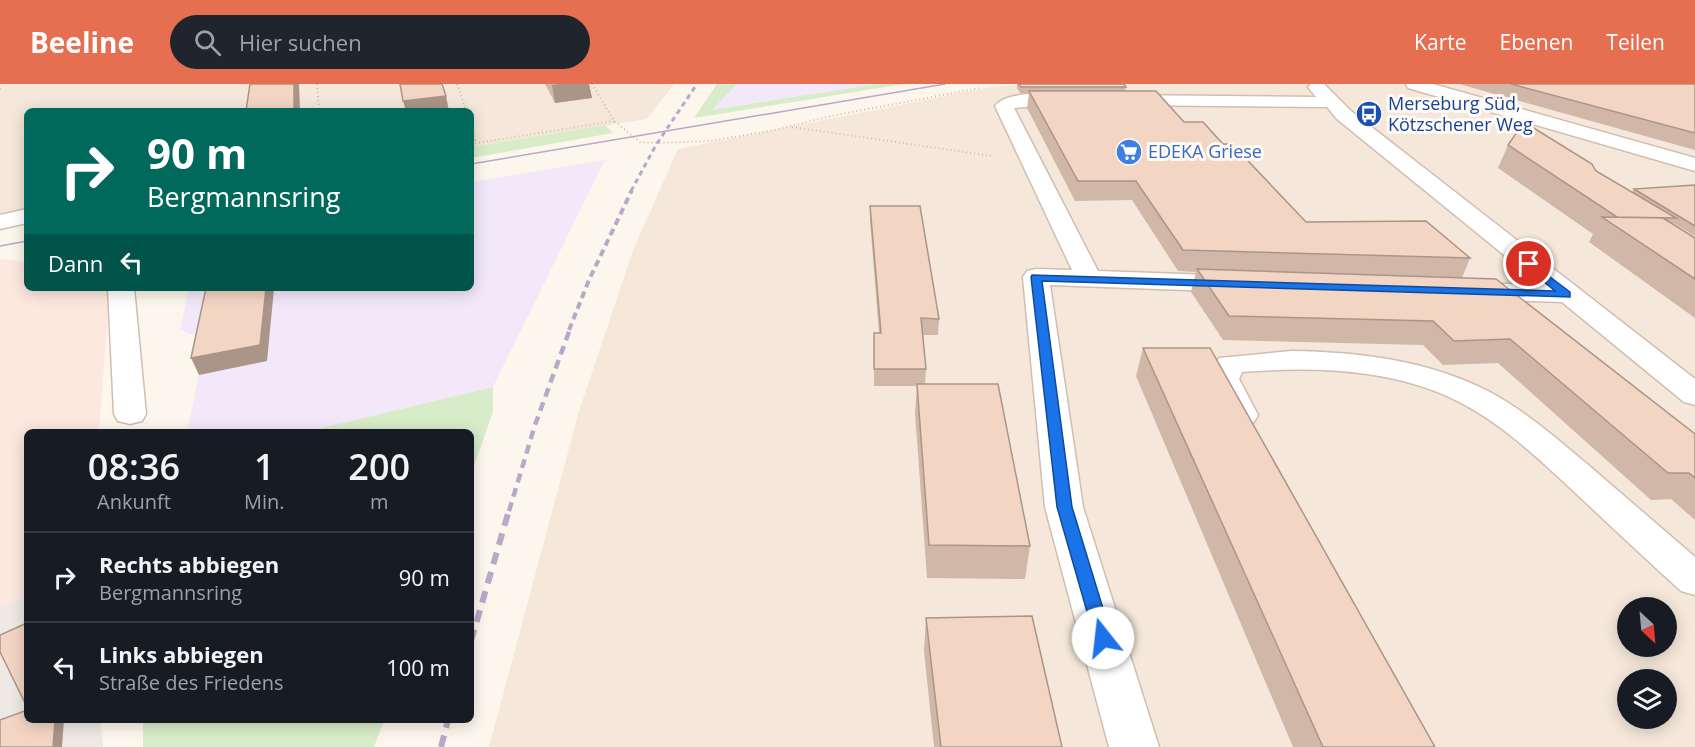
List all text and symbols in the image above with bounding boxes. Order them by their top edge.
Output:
search box [170,15,590,69]
text: Beeline [30,23,134,61]
icon: search [191,26,224,59]
text: Hier suchen [239,27,362,57]
text: Karte [1414,28,1467,56]
text: Ebenen [1500,28,1573,56]
text: Teilen [1606,28,1665,56]
place label: Merseburg Süd, Kötzschener Weg [1388,91,1533,136]
bus stop icon: Merseburg Süd, Kötzschener Weg [1354,99,1384,129]
text: 90 m [147,124,247,181]
icon: right [48,132,126,210]
supermarket icon: EDEKA Griese [1114,137,1144,167]
place label: EDEKA Griese [1148,139,1262,163]
text: Bergmannsring [147,178,340,215]
pin [1503,238,1554,289]
icon: left [115,246,148,279]
icon: arrive [1512,247,1545,280]
text: Dann [48,248,103,278]
text: 08:36 [88,442,180,491]
text: 1 [254,442,275,491]
text: 200 [348,442,410,491]
text: Ankunft [97,488,171,515]
text: Min. [244,488,284,515]
text: m [370,488,388,515]
text: Rechts abbiegen [99,549,279,579]
icon: right [48,561,81,594]
text: 90 m [399,562,450,592]
text: Bergmannsring [99,579,242,606]
north arrow [1617,597,1677,657]
map controls [1617,597,1677,729]
position arrow [1071,606,1135,670]
text: Links abbiegen [99,639,264,669]
icon: left [48,651,81,684]
text: 100 m [386,652,450,682]
text: Straße des Friedens [99,669,284,696]
button: layers [1617,669,1677,729]

